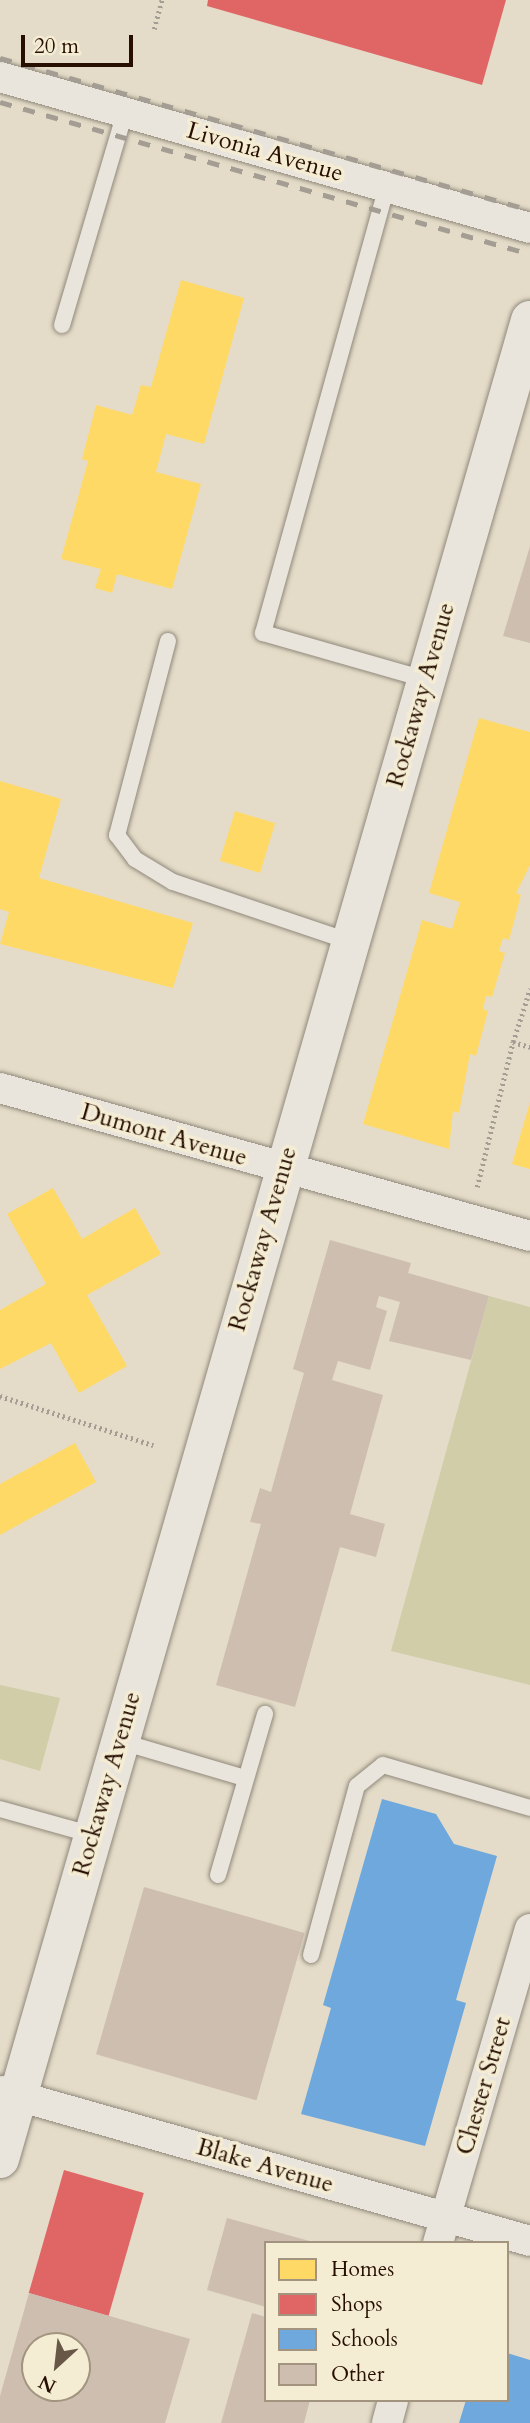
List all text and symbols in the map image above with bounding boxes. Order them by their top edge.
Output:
scale bar [24,21,136,65]
text: 20 m [34,32,79,61]
street label: Livonia Avenue [183,116,347,188]
street label: Rockaway Avenue [381,600,461,790]
street label: Dumont Avenue [78,1098,250,1172]
street label: Rockaway Avenue [223,1144,303,1334]
street label: Rockaway Avenue [67,1689,147,1879]
street label: Chester Street [451,2014,517,2158]
street label: Blake Avenue [193,2133,337,2199]
legend [264,2241,509,2402]
text: Homes [331,2255,394,2284]
text: Shops [331,2290,383,2319]
text: Schools [331,2325,398,2354]
north arrow [21,2332,91,2402]
text: Other [331,2360,385,2389]
text: N [34,2369,61,2399]

